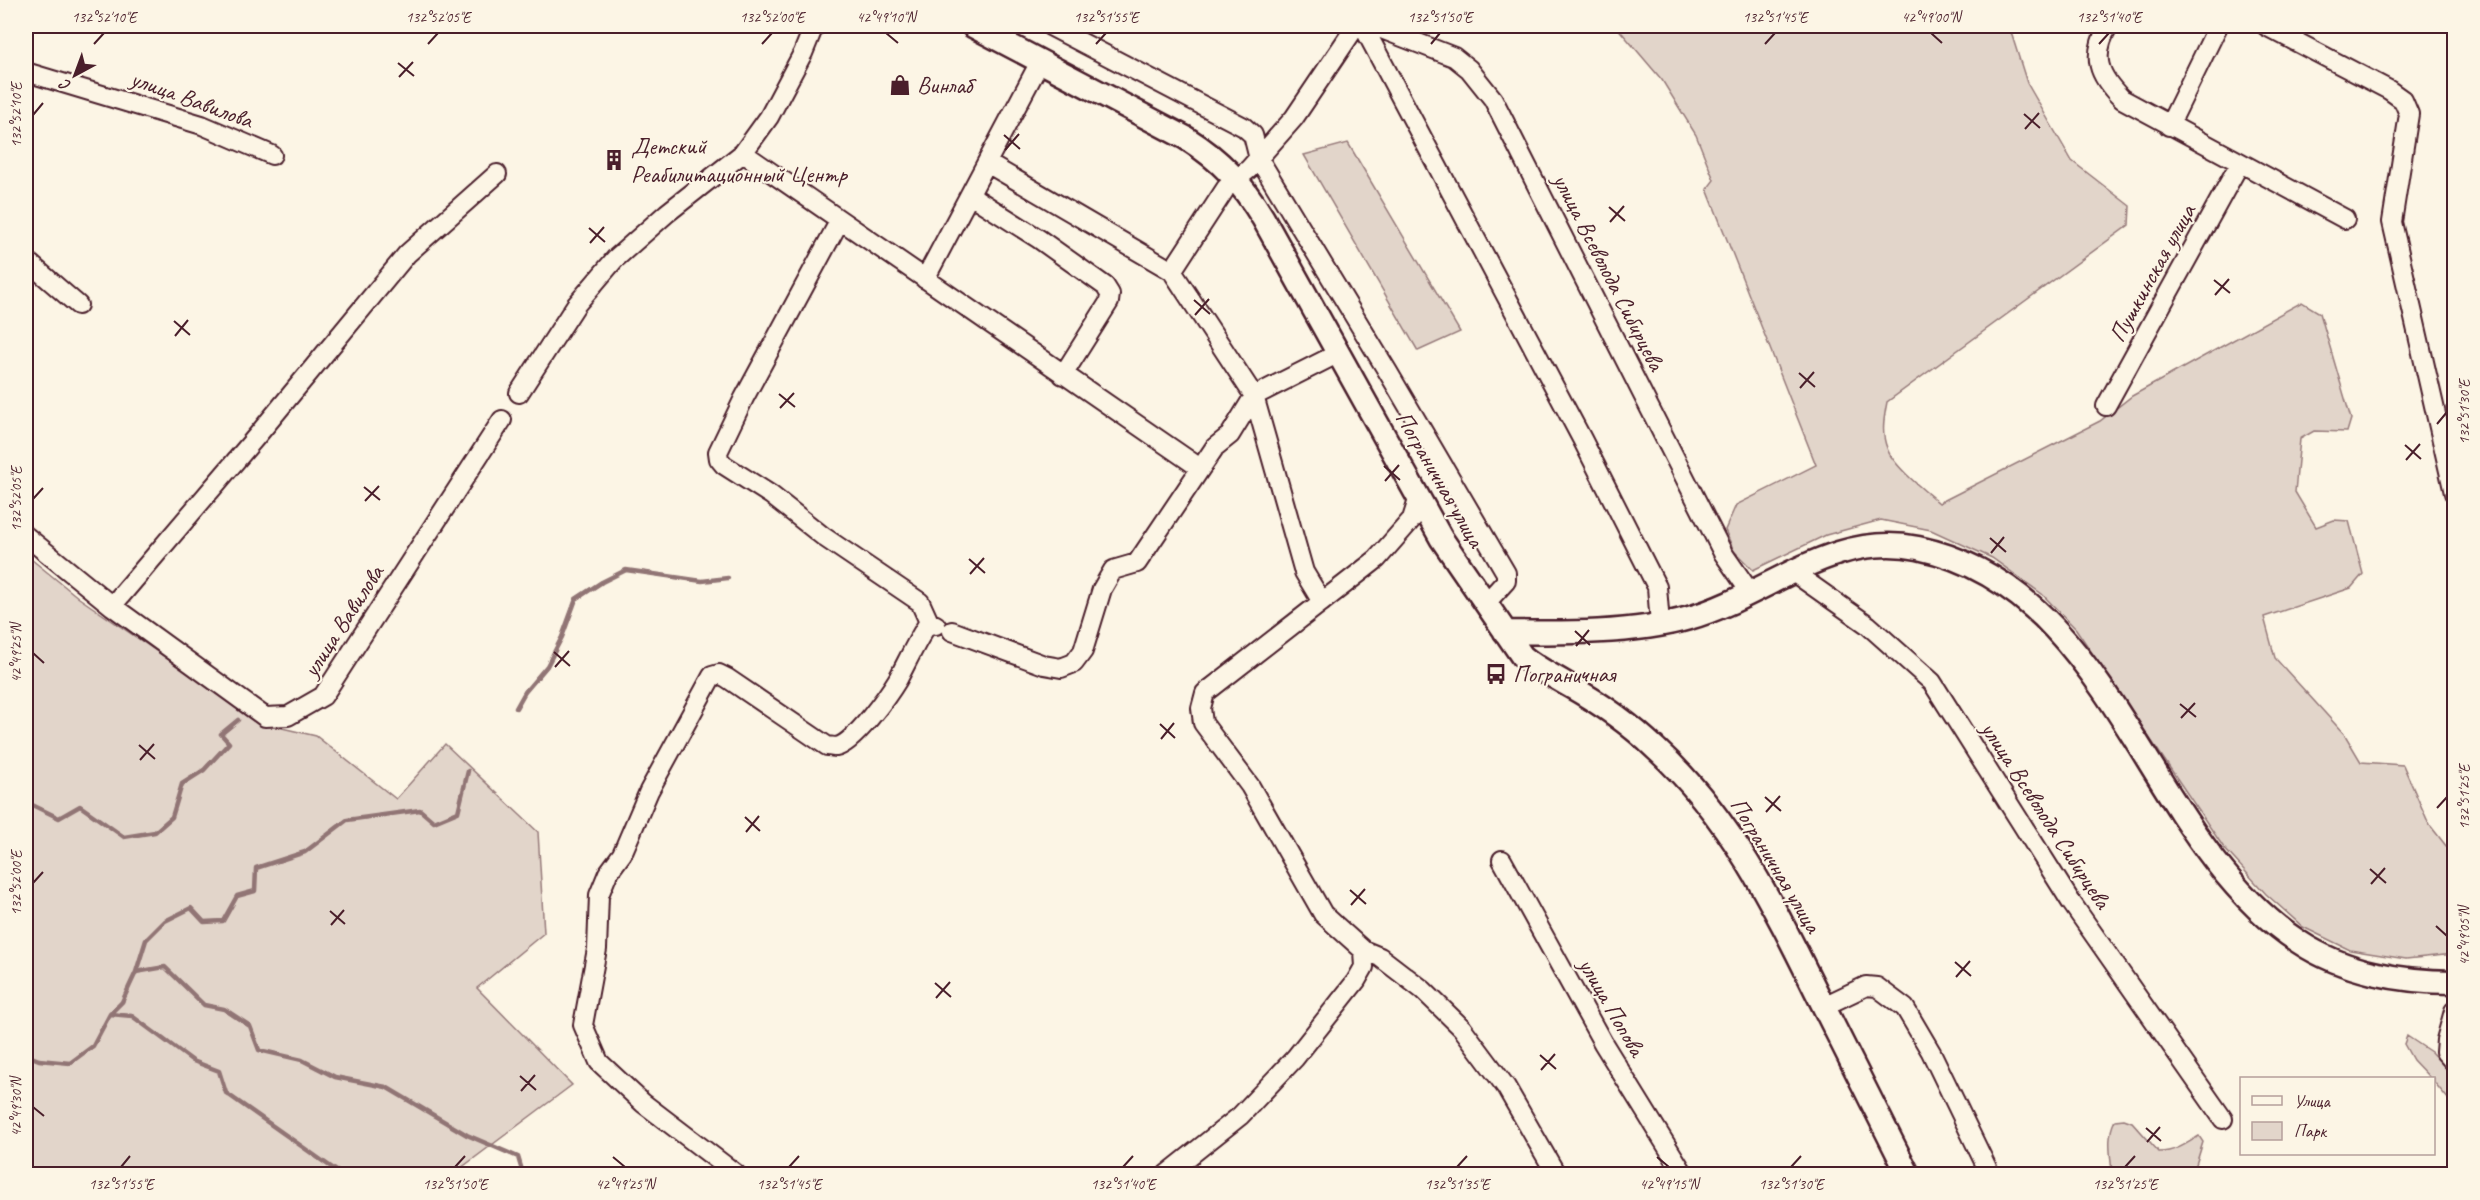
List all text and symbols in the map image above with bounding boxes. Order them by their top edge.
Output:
text: 132°52'10"E [72,8,138,27]
text: 132°52'05"E [406,8,472,27]
text: 132°52'00"E [740,8,806,27]
text: 42°49'10"N [856,8,919,27]
text: 132°51'55"E [1074,8,1140,27]
text: 132°51'50"E [1408,8,1474,27]
text: 132°51'45"E [1743,8,1809,27]
text: 42°49'00"N [1901,8,1964,27]
text: 132°51'40"E [2077,8,2143,27]
north arrow [45,45,105,105]
street label: улица Вавилова [125,62,258,135]
place label: Винлаб [917,70,977,100]
shop icon: Винлаб [888,73,912,97]
text: С [55,74,75,96]
text: 132°52'10"E [7,81,26,147]
place label: Детский Реабилитационный Центр [631,131,849,189]
building icon: Детский Реабилитационный Центр [602,148,626,172]
street label: улица Всеволода Сибирцева [1545,167,1672,377]
street label: Пушкинская улица [2102,198,2203,347]
text: 132°51'30"E [2455,378,2474,444]
street label: Пограничная улица [1389,405,1492,554]
text: 132°52'05"E [7,465,26,531]
street label: улица Вавилова [295,558,391,684]
text: 42°49'25"N [7,620,26,683]
place label: Пограничная [1513,659,1617,689]
bus stop icon: Пограничная [1484,662,1508,686]
street label: улица Всеволода Сибирцева [1973,714,2118,915]
text: 132°51'25"E [2455,763,2474,829]
street label: Пограничная улица [1724,792,1829,939]
text: 132°52'00"E [7,849,26,915]
text: 42°49'05"N [2455,903,2474,966]
street label: улица Попова [1571,951,1653,1063]
text: 42°49'30"N [7,1074,26,1137]
legend [2240,1077,2435,1155]
text: Улица [2294,1090,2331,1112]
text: Парк [2294,1120,2328,1142]
text: 132°51'55"E [89,1175,155,1194]
text: 132°51'50"E [423,1175,489,1194]
text: 42°49'25"N [595,1175,658,1194]
text: 132°51'45"E [757,1175,823,1194]
text: 132°51'40"E [1091,1175,1157,1194]
text: 132°51'35"E [1425,1175,1491,1194]
text: 42°49'15"N [1639,1175,1702,1194]
text: 132°51'30"E [1759,1175,1825,1194]
text: 132°51'25"E [2093,1175,2159,1194]

